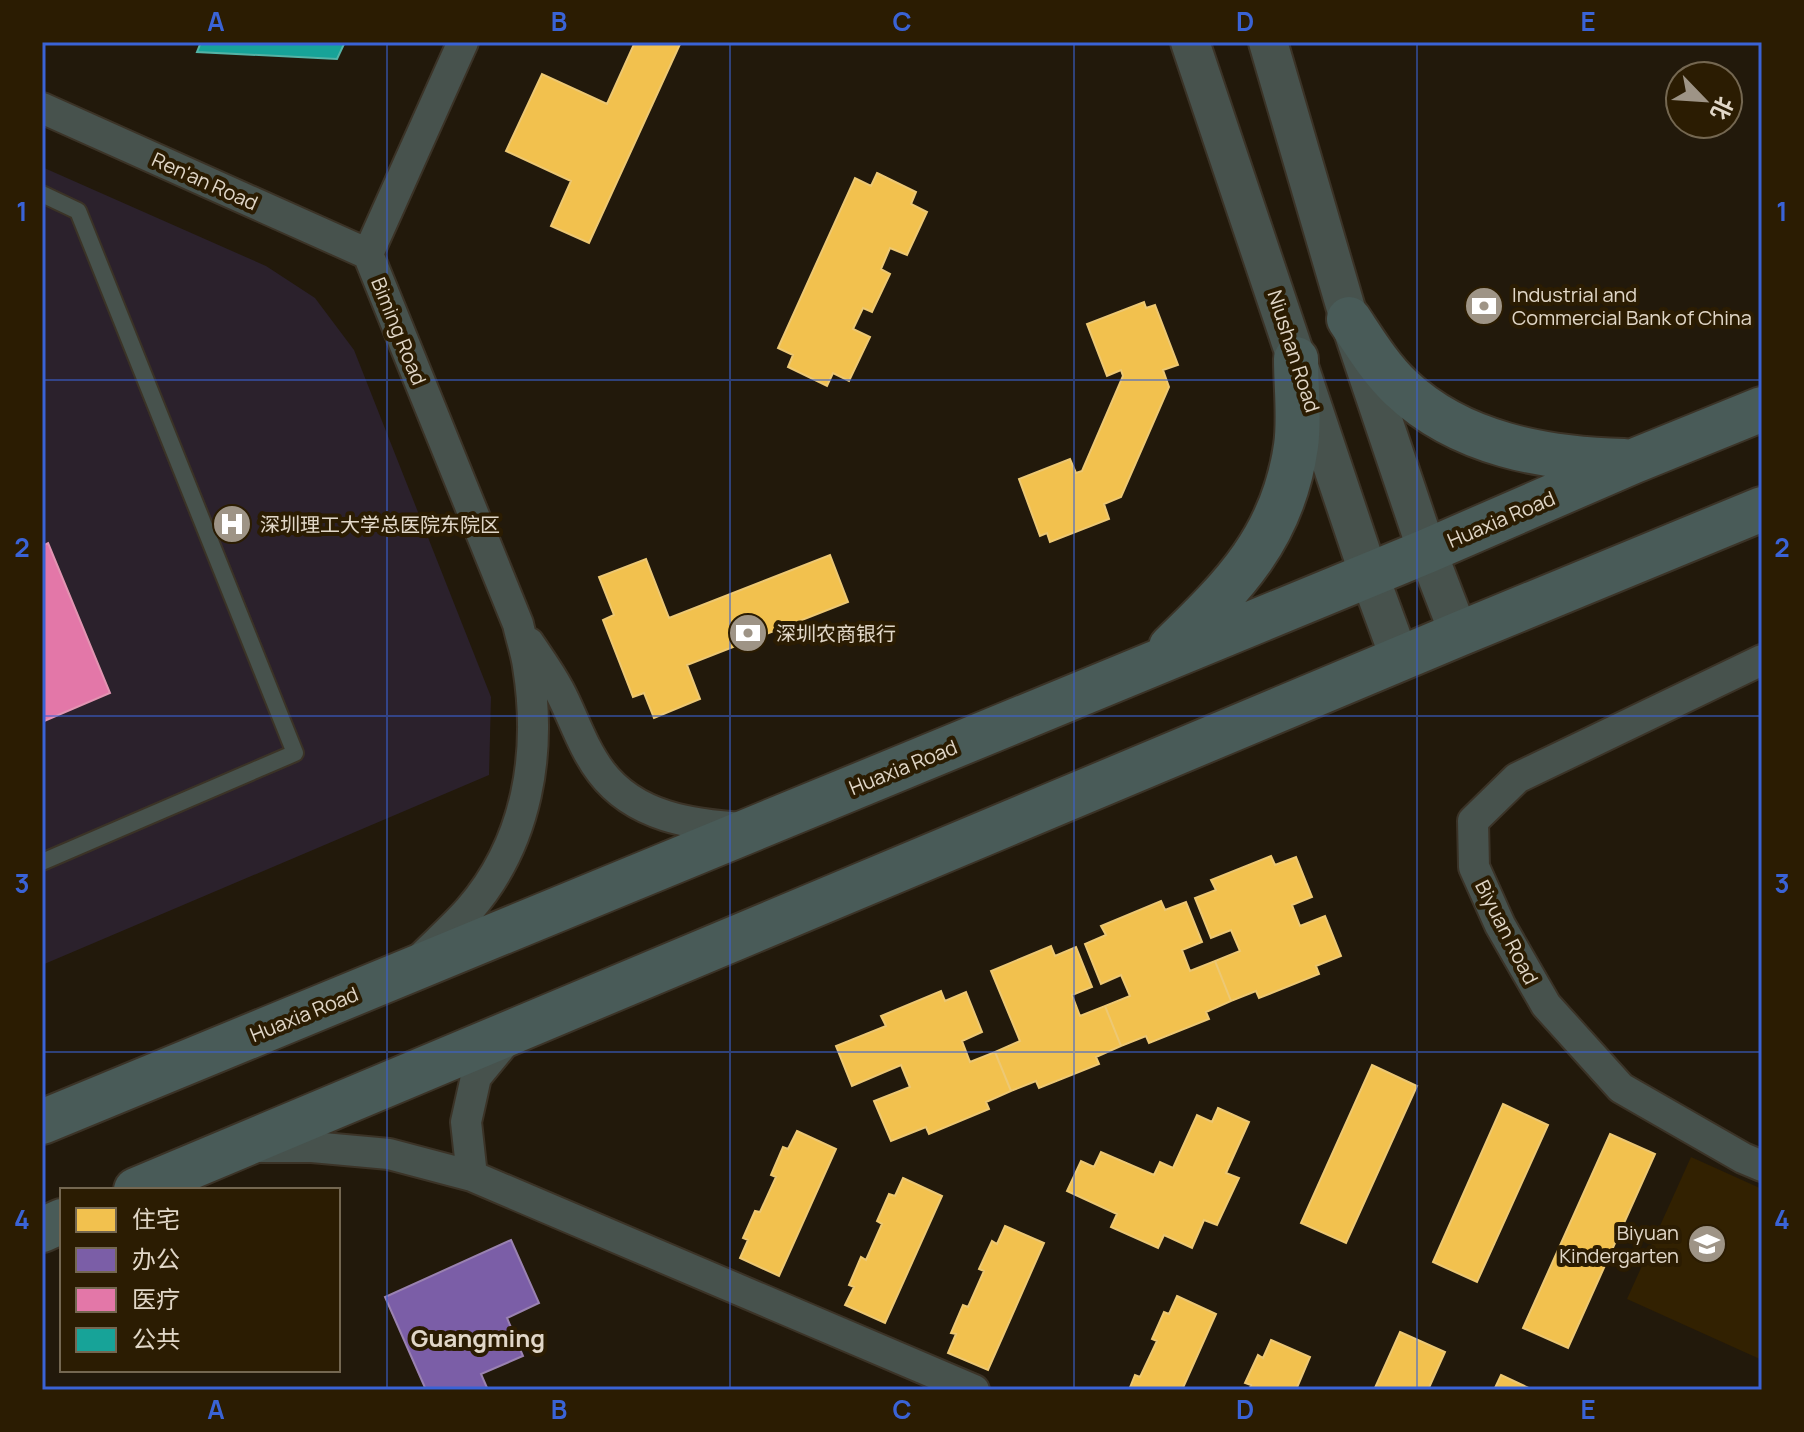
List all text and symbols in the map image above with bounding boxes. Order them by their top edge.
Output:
text: A [207,3,225,39]
text: B [551,3,567,39]
text: C [892,3,912,39]
text: D [1236,3,1254,39]
text: E [1580,3,1596,39]
north arrow [1664,60,1744,140]
text: 北 [1704,92,1740,125]
street label: Ren'an Road [148,146,262,216]
text: 1 [16,193,28,229]
text: 1 [1776,193,1788,229]
street label: Biming Road [365,273,433,389]
place label: Industrial and Commercial Bank of China [1512,281,1752,331]
bank icon: Industrial and Commercial Bank of China [1463,285,1505,327]
street label: Niushan Road [1262,286,1326,416]
street label: Huaxia Road [1443,484,1559,554]
hospital icon: 深圳理工大学总医院东院区 [211,503,253,545]
place label: 深圳理工大学总医院东院区 [260,511,500,538]
text: 2 [14,529,30,565]
text: 2 [1774,529,1790,565]
bank icon: 深圳农商银行 [727,612,769,654]
place label: 深圳农商银行 [776,620,896,647]
street label: Huaxia Road [845,733,961,801]
text: 3 [14,865,30,901]
text: 3 [1774,865,1790,901]
street label: Biyuan Road [1469,875,1545,989]
street label: Huaxia Road [246,980,362,1048]
legend [60,1188,340,1372]
text: 4 [14,1201,30,1237]
text: 4 [1774,1201,1790,1237]
text: 住宅 [132,1202,180,1235]
place label: Biyuan Kindergarten [1559,1219,1679,1269]
school or university icon: Biyuan Kindergarten [1686,1223,1728,1265]
text: 办公 [132,1242,180,1275]
text: 医疗 [132,1282,180,1315]
district label: Guangming [411,1321,545,1354]
text: 公共 [132,1322,180,1355]
text: A [207,1391,225,1427]
text: B [551,1391,567,1427]
text: C [892,1391,912,1427]
text: D [1236,1391,1254,1427]
text: E [1580,1391,1596,1427]

